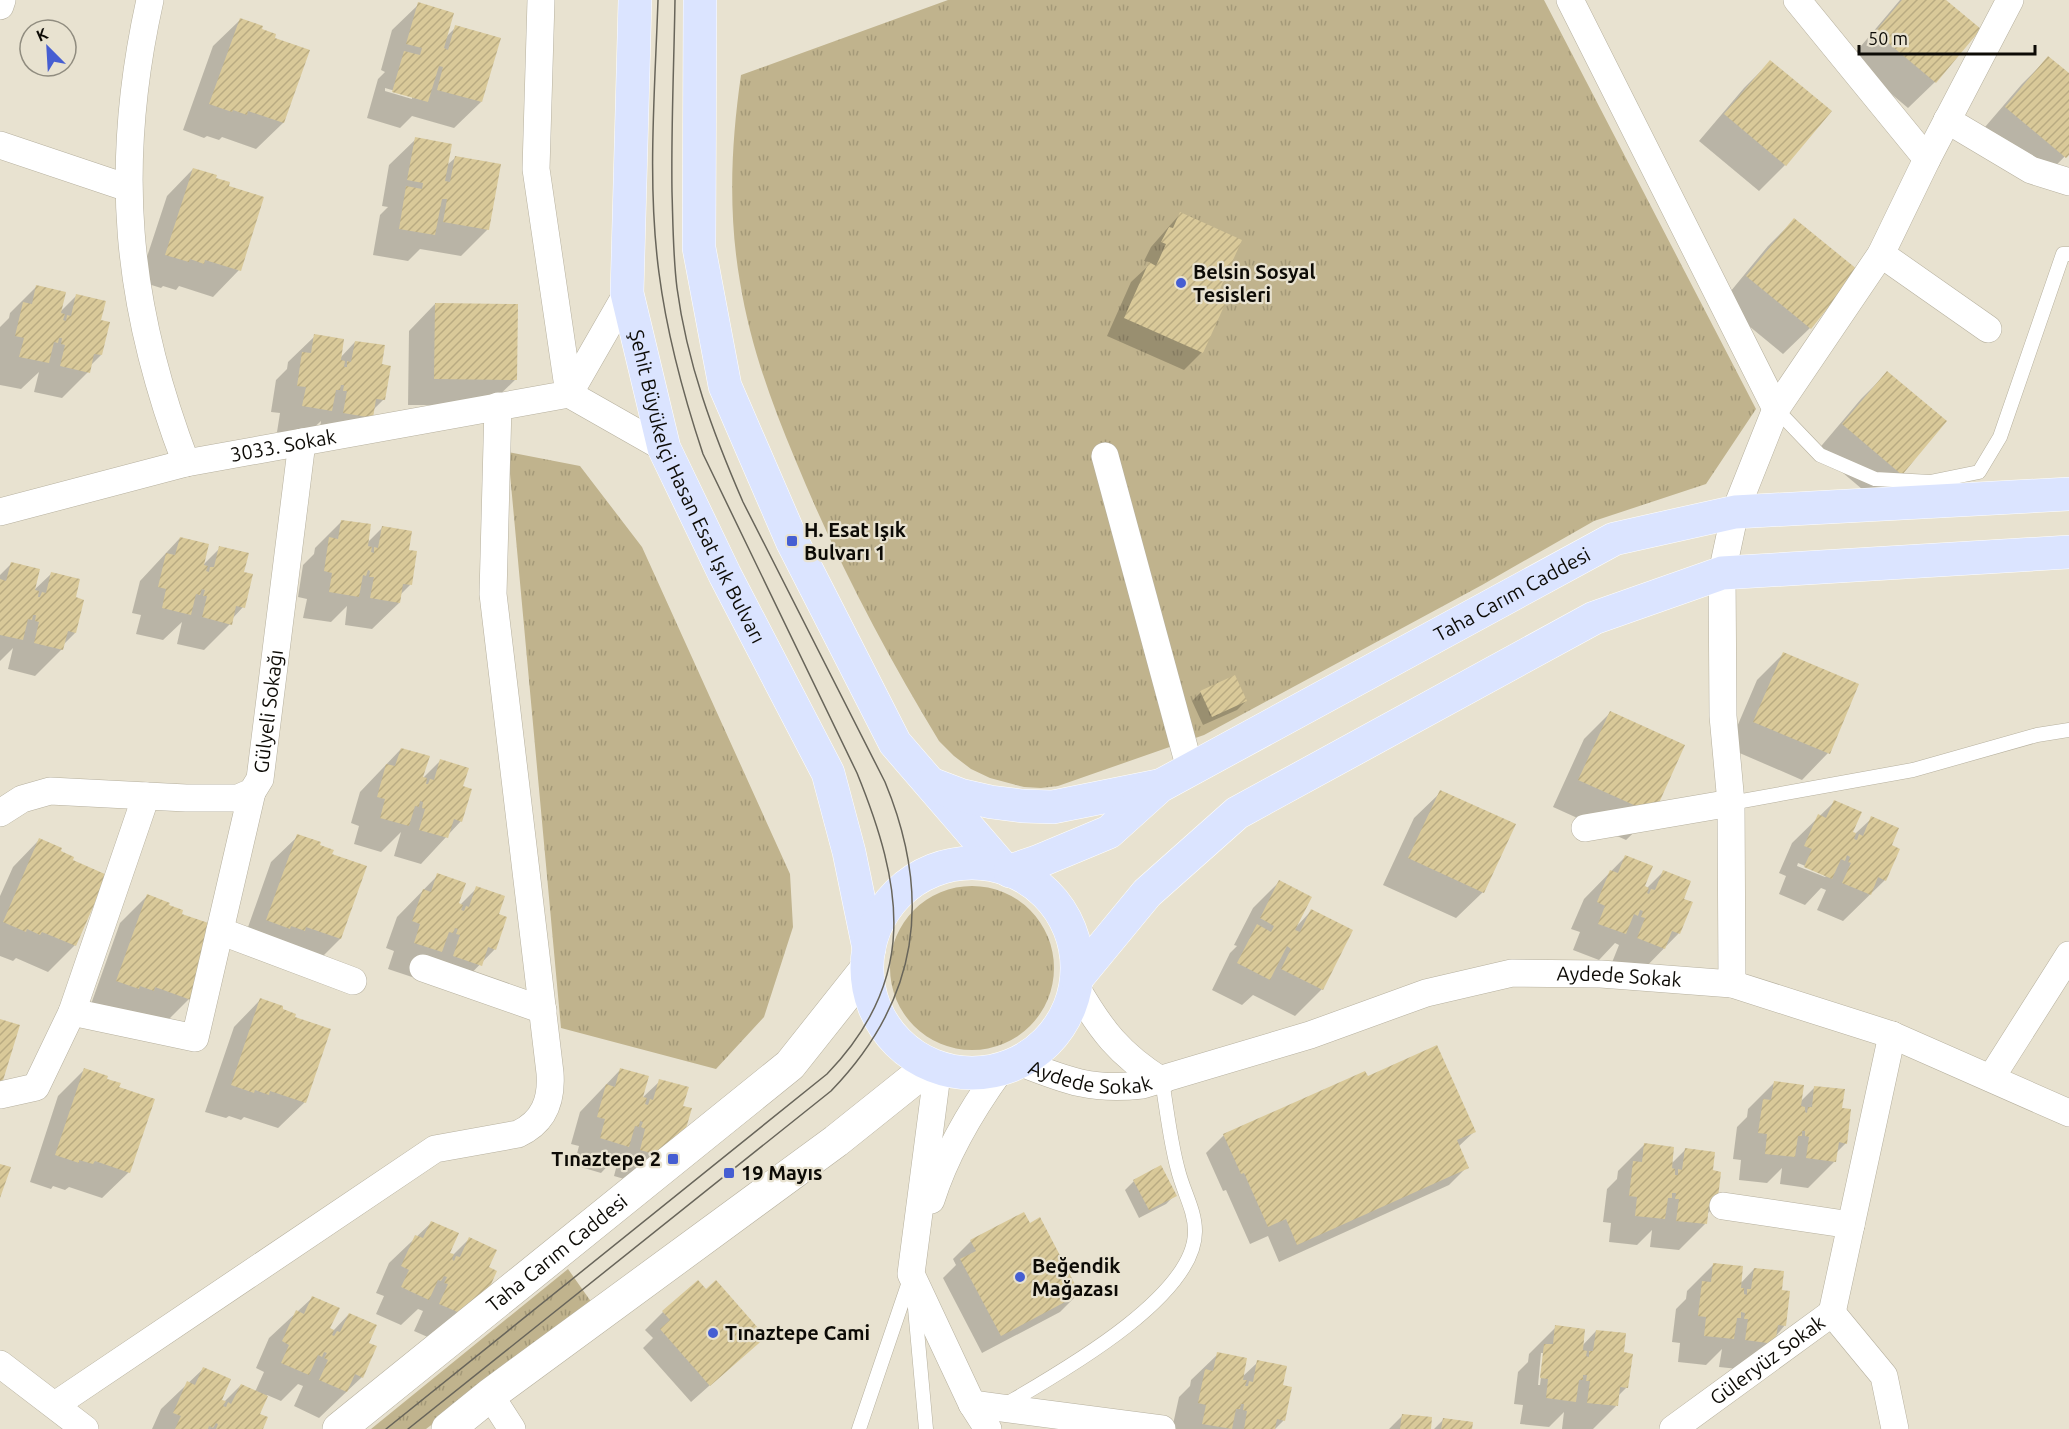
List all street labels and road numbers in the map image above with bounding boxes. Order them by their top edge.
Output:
street label: Şehit Büyükelçi Hasan Esat Işık Bulvarı [625,327,770,647]
street label: 3033. Sokak [228,424,338,466]
street label: Taha Carım Caddesi [1430,542,1594,646]
street label: Gülyeli Sokağı [249,648,287,774]
street label: Aydede Sokak [1556,962,1683,991]
street label: Aydede Sokak [1026,1055,1155,1098]
street label: Taha Carım Caddesi [481,1189,632,1316]
street label: Güleryüz Sokak [1705,1310,1829,1409]

